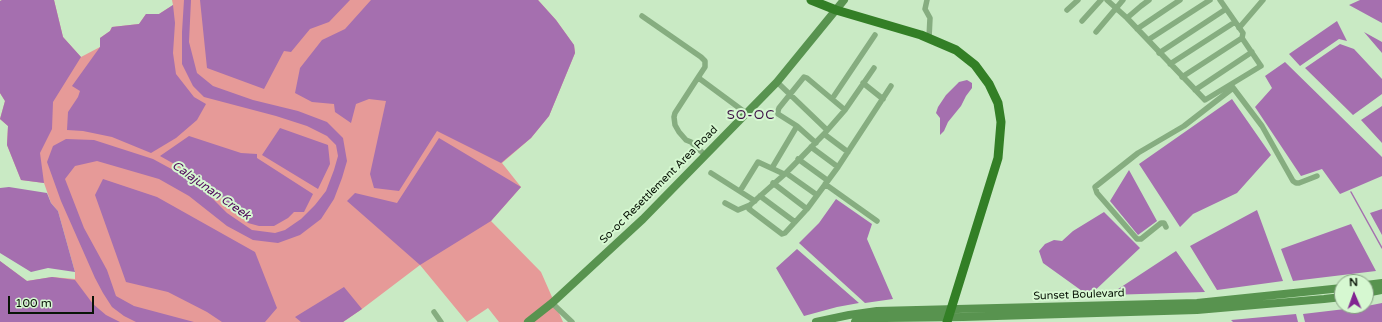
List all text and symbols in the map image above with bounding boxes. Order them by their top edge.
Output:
district label: SO-OC [727,108,775,124]
street label: So-oc Resettlement Area Road [597,123,721,247]
water label: Calajunan Creek [169,159,253,223]
north arrow [1334,274,1374,314]
text: N [1349,276,1358,289]
street label: Sunset Boulevard [1033,287,1125,303]
scale bar [10,288,96,314]
text: 100 m [15,296,52,310]

